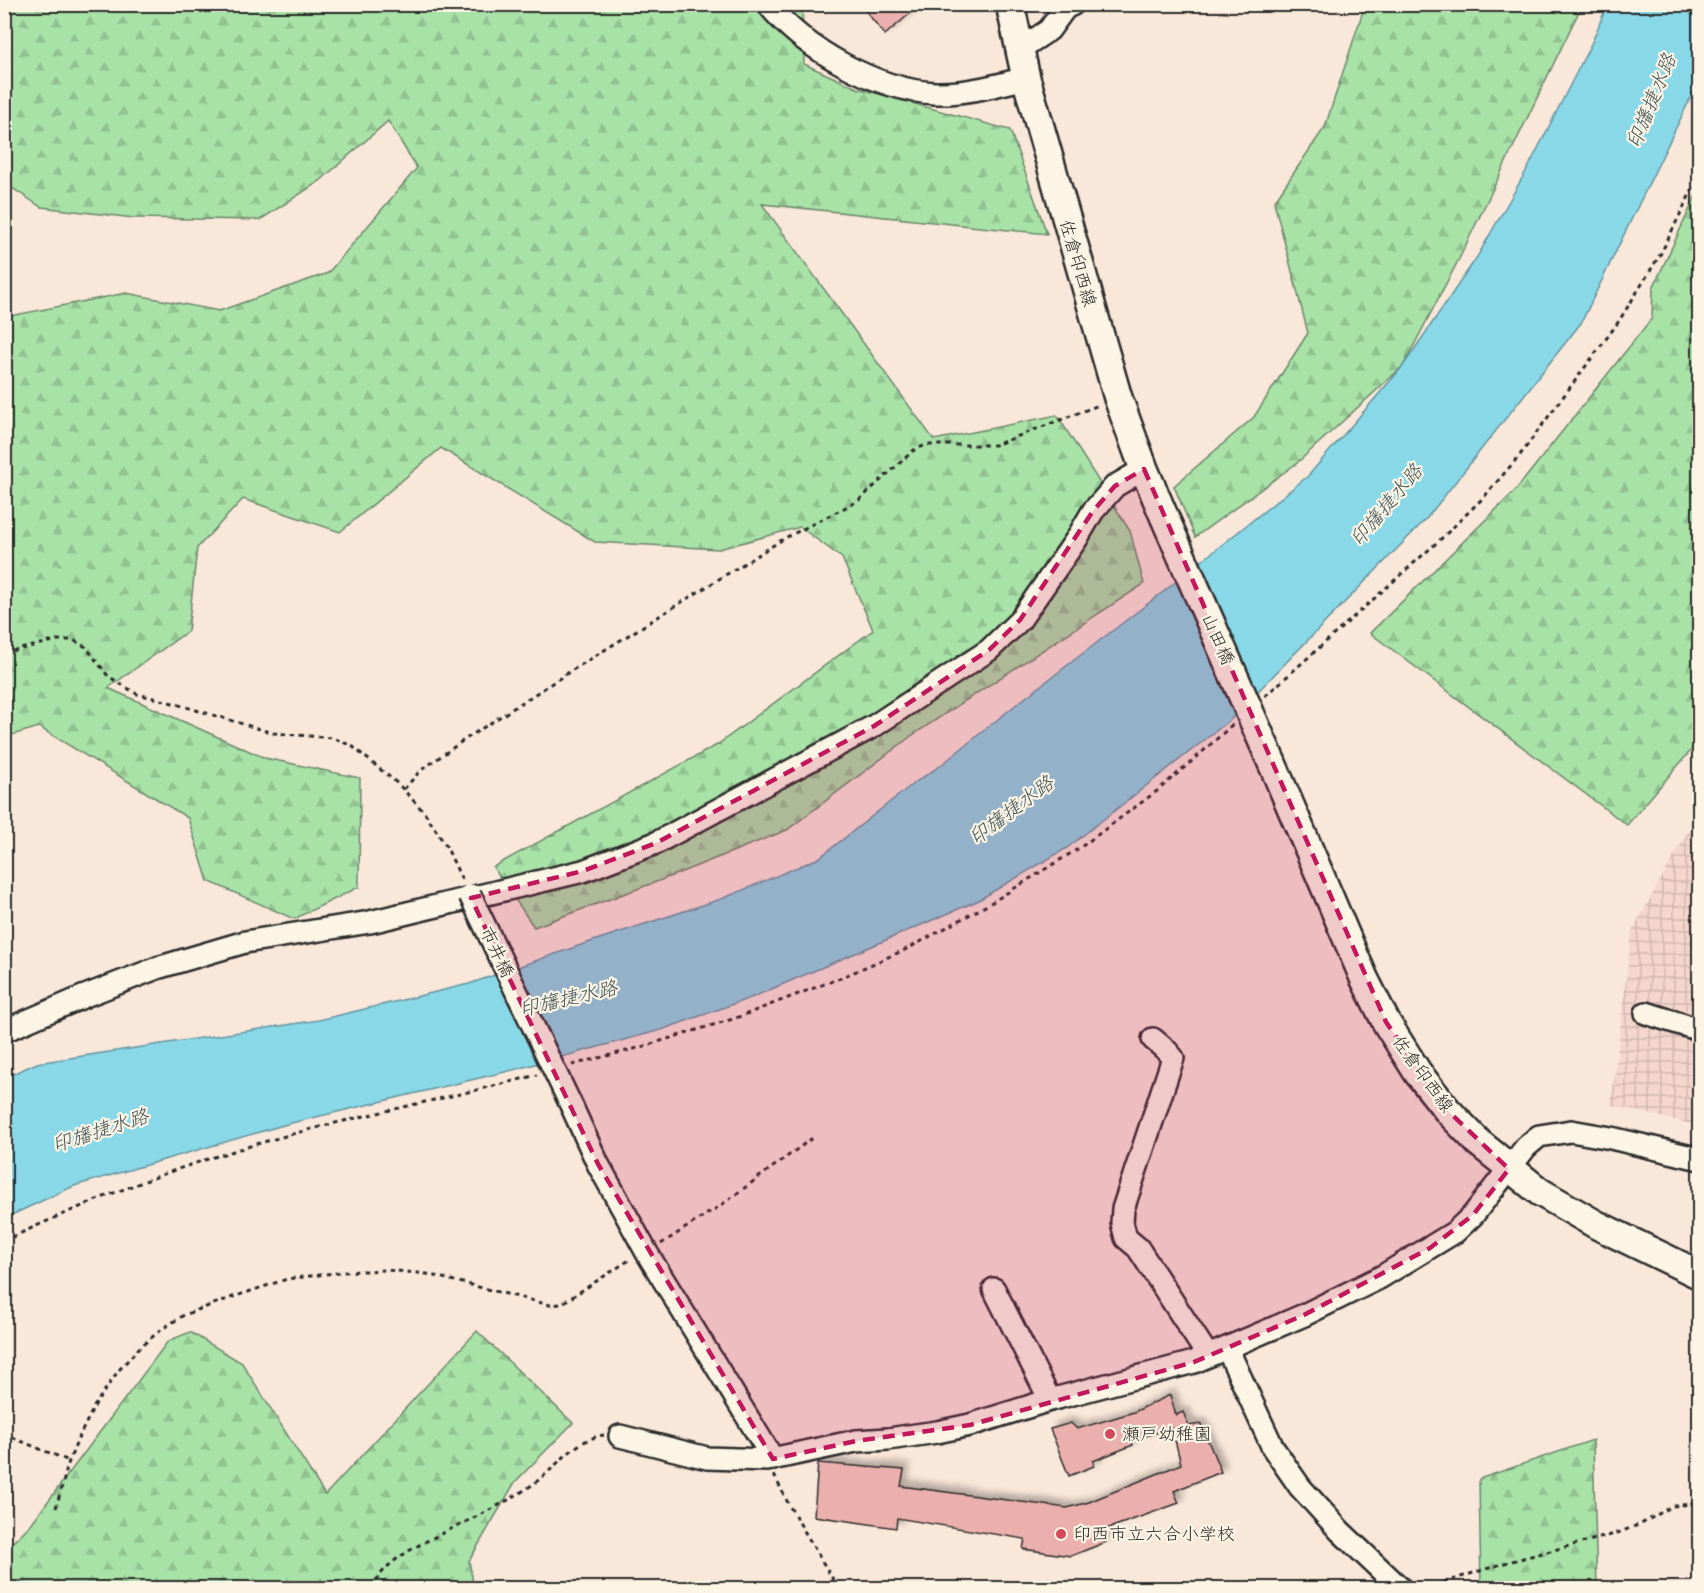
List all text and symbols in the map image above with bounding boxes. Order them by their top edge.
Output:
water label: 印旛捷水路 [1621,49,1682,152]
street label: 佐倉印西線 [1054,217,1101,310]
water label: 印旛捷水路 [1345,458,1429,552]
street label: 山田橋 [1196,610,1239,669]
water label: 印旛捷水路 [964,770,1060,850]
street label: 市井橋 [474,923,519,982]
water label: 印旛捷水路 [517,975,621,1022]
street label: 佐倉印西線 [1387,1031,1458,1117]
water label: 印旛捷水路 [49,1103,153,1158]
place label: 瀬戸幼稚園 [1122,1423,1212,1446]
marker: 瀬戸幼稚園 [1103,1427,1117,1441]
place label: 印西市立六合小学校 [1073,1523,1235,1546]
marker: 印西市立六合小学校 [1054,1527,1068,1541]

